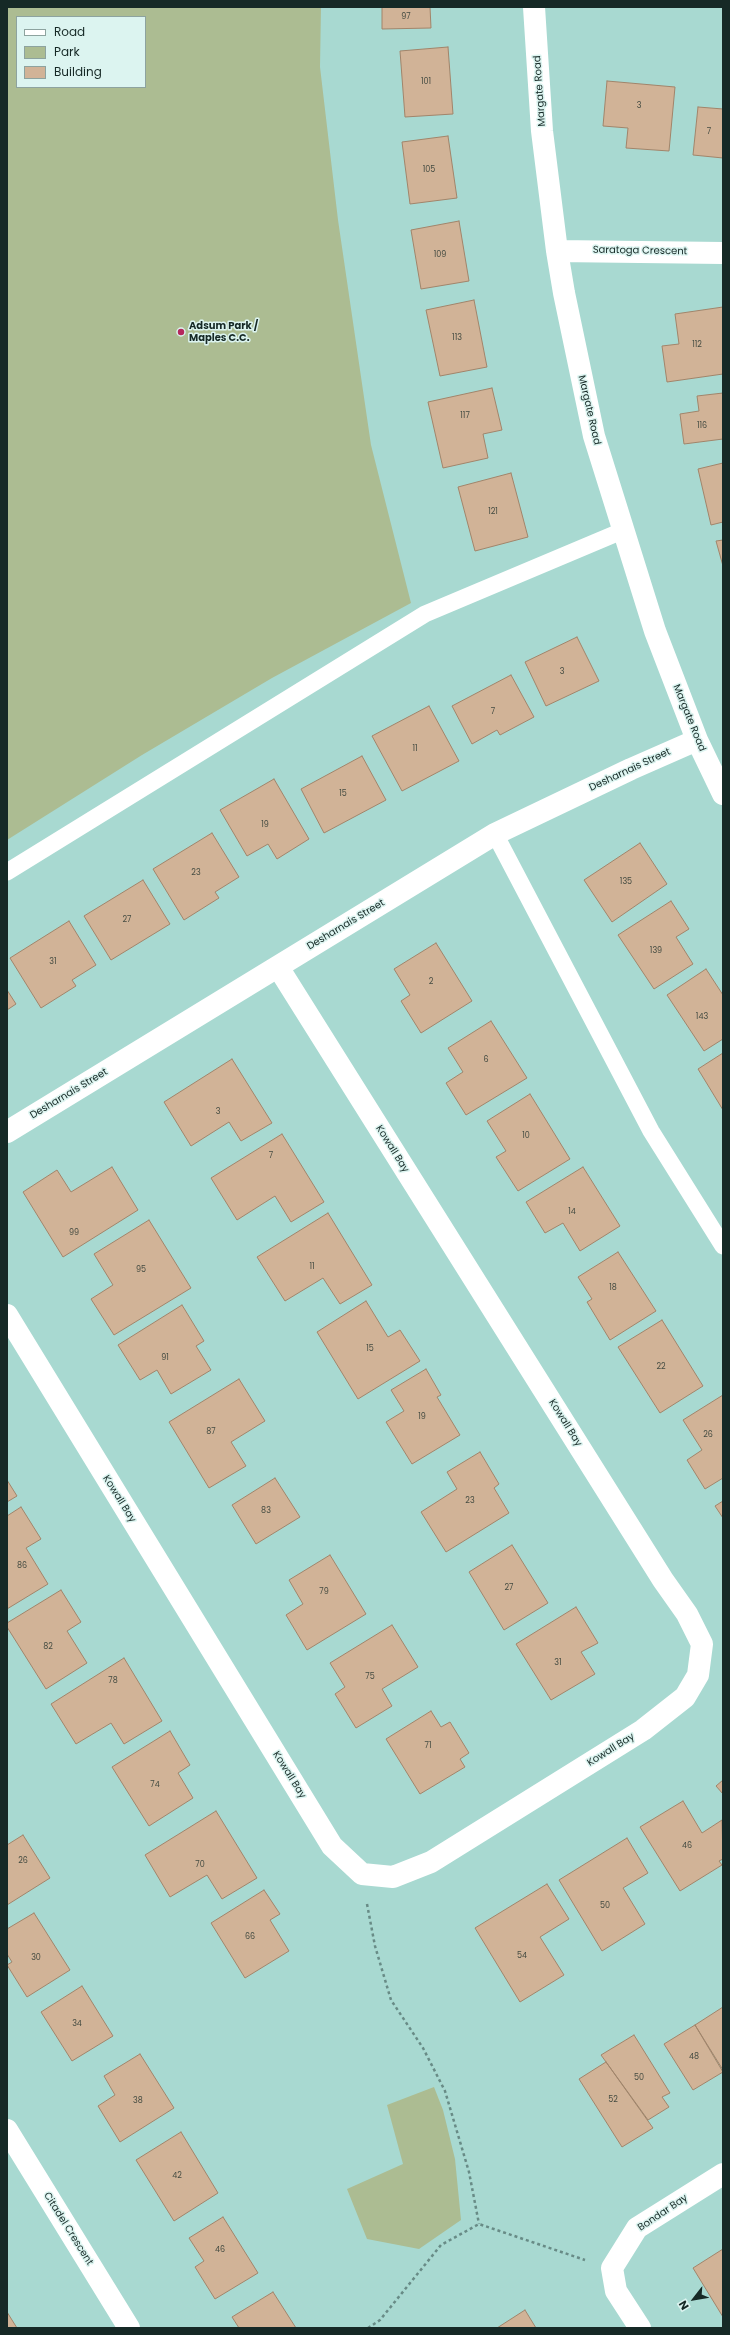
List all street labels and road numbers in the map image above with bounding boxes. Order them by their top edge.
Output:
street label: Margate Road [532,55,548,127]
street label: Saratoga Crescent [593,244,687,258]
street label: Margate Road [575,374,603,446]
street label: Margate Road [670,683,708,753]
street label: Desharnais Street [588,746,672,794]
street label: Desharnais Street [305,897,387,953]
street label: Desharnais Street [28,1066,110,1122]
street label: Kowall Bay [373,1123,411,1175]
street label: Kowall Bay [546,1397,584,1449]
street label: Kowall Bay [100,1473,138,1525]
street label: Kowall Bay [585,1731,637,1769]
street label: Kowall Bay [270,1749,308,1801]
street label: Citadel Crescent [41,2190,95,2268]
street label: Bondar Bay [636,2192,690,2234]

